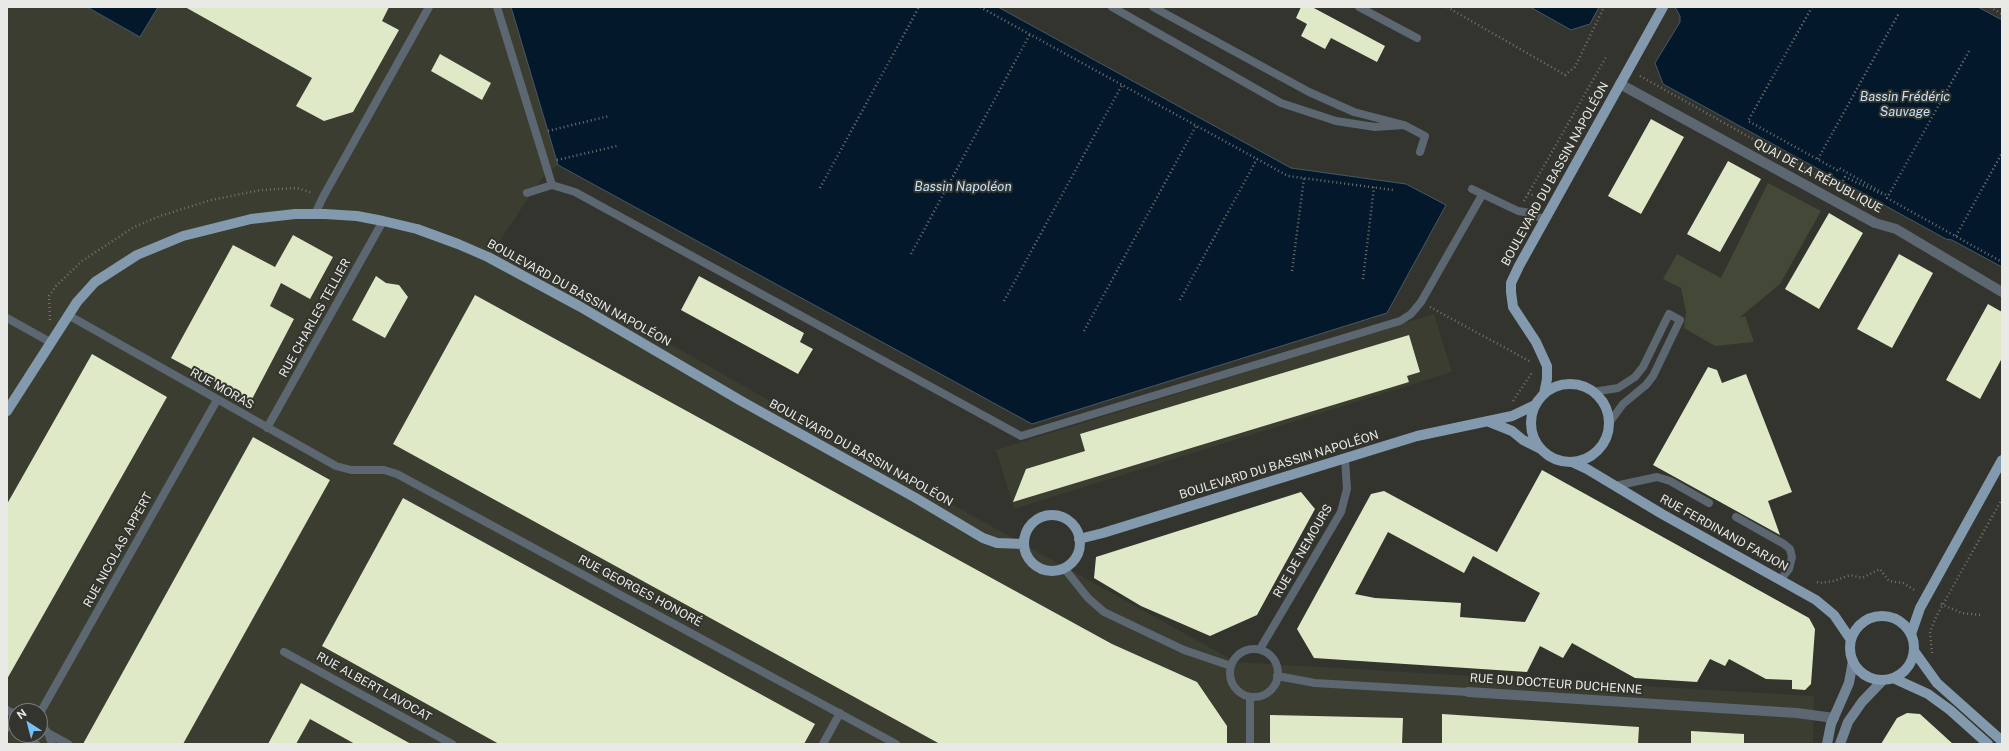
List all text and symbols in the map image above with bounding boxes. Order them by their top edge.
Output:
street label: BOULEVARD DU BASSIN NAPOLÉON [1498,80,1612,268]
water label: Bassin Frédéric Sauvage [1860,89,1950,120]
street label: QUAI DE LA RÉPUBLIQUE [1751,136,1885,216]
water label: Bassin Napoléon [914,179,1012,195]
street label: BOULEVARD DU BASSIN NAPOLÉON [485,236,673,350]
street label: RUE CHARLES TELLIER [276,256,354,380]
street label: RUE MORAS [188,366,256,412]
street label: BOULEVARD DU BASSIN NAPOLÉON [767,396,955,510]
street label: BOULEVARD DU BASSIN NAPOLÉON [1178,428,1380,502]
street label: RUE NICOLAS APPERT [80,490,156,610]
street label: RUE FERDINAND FARJON [1657,492,1791,574]
street label: RUE DE NEMOURS [1270,502,1336,600]
street label: RUE GEORGES HONORÉ [576,552,704,630]
street label: RUE ALBERT LAVOCAT [314,649,434,725]
street label: RUE DU DOCTEUR DUCHENNE [1469,671,1643,697]
north arrow [8,703,48,743]
text: N [15,707,29,721]

